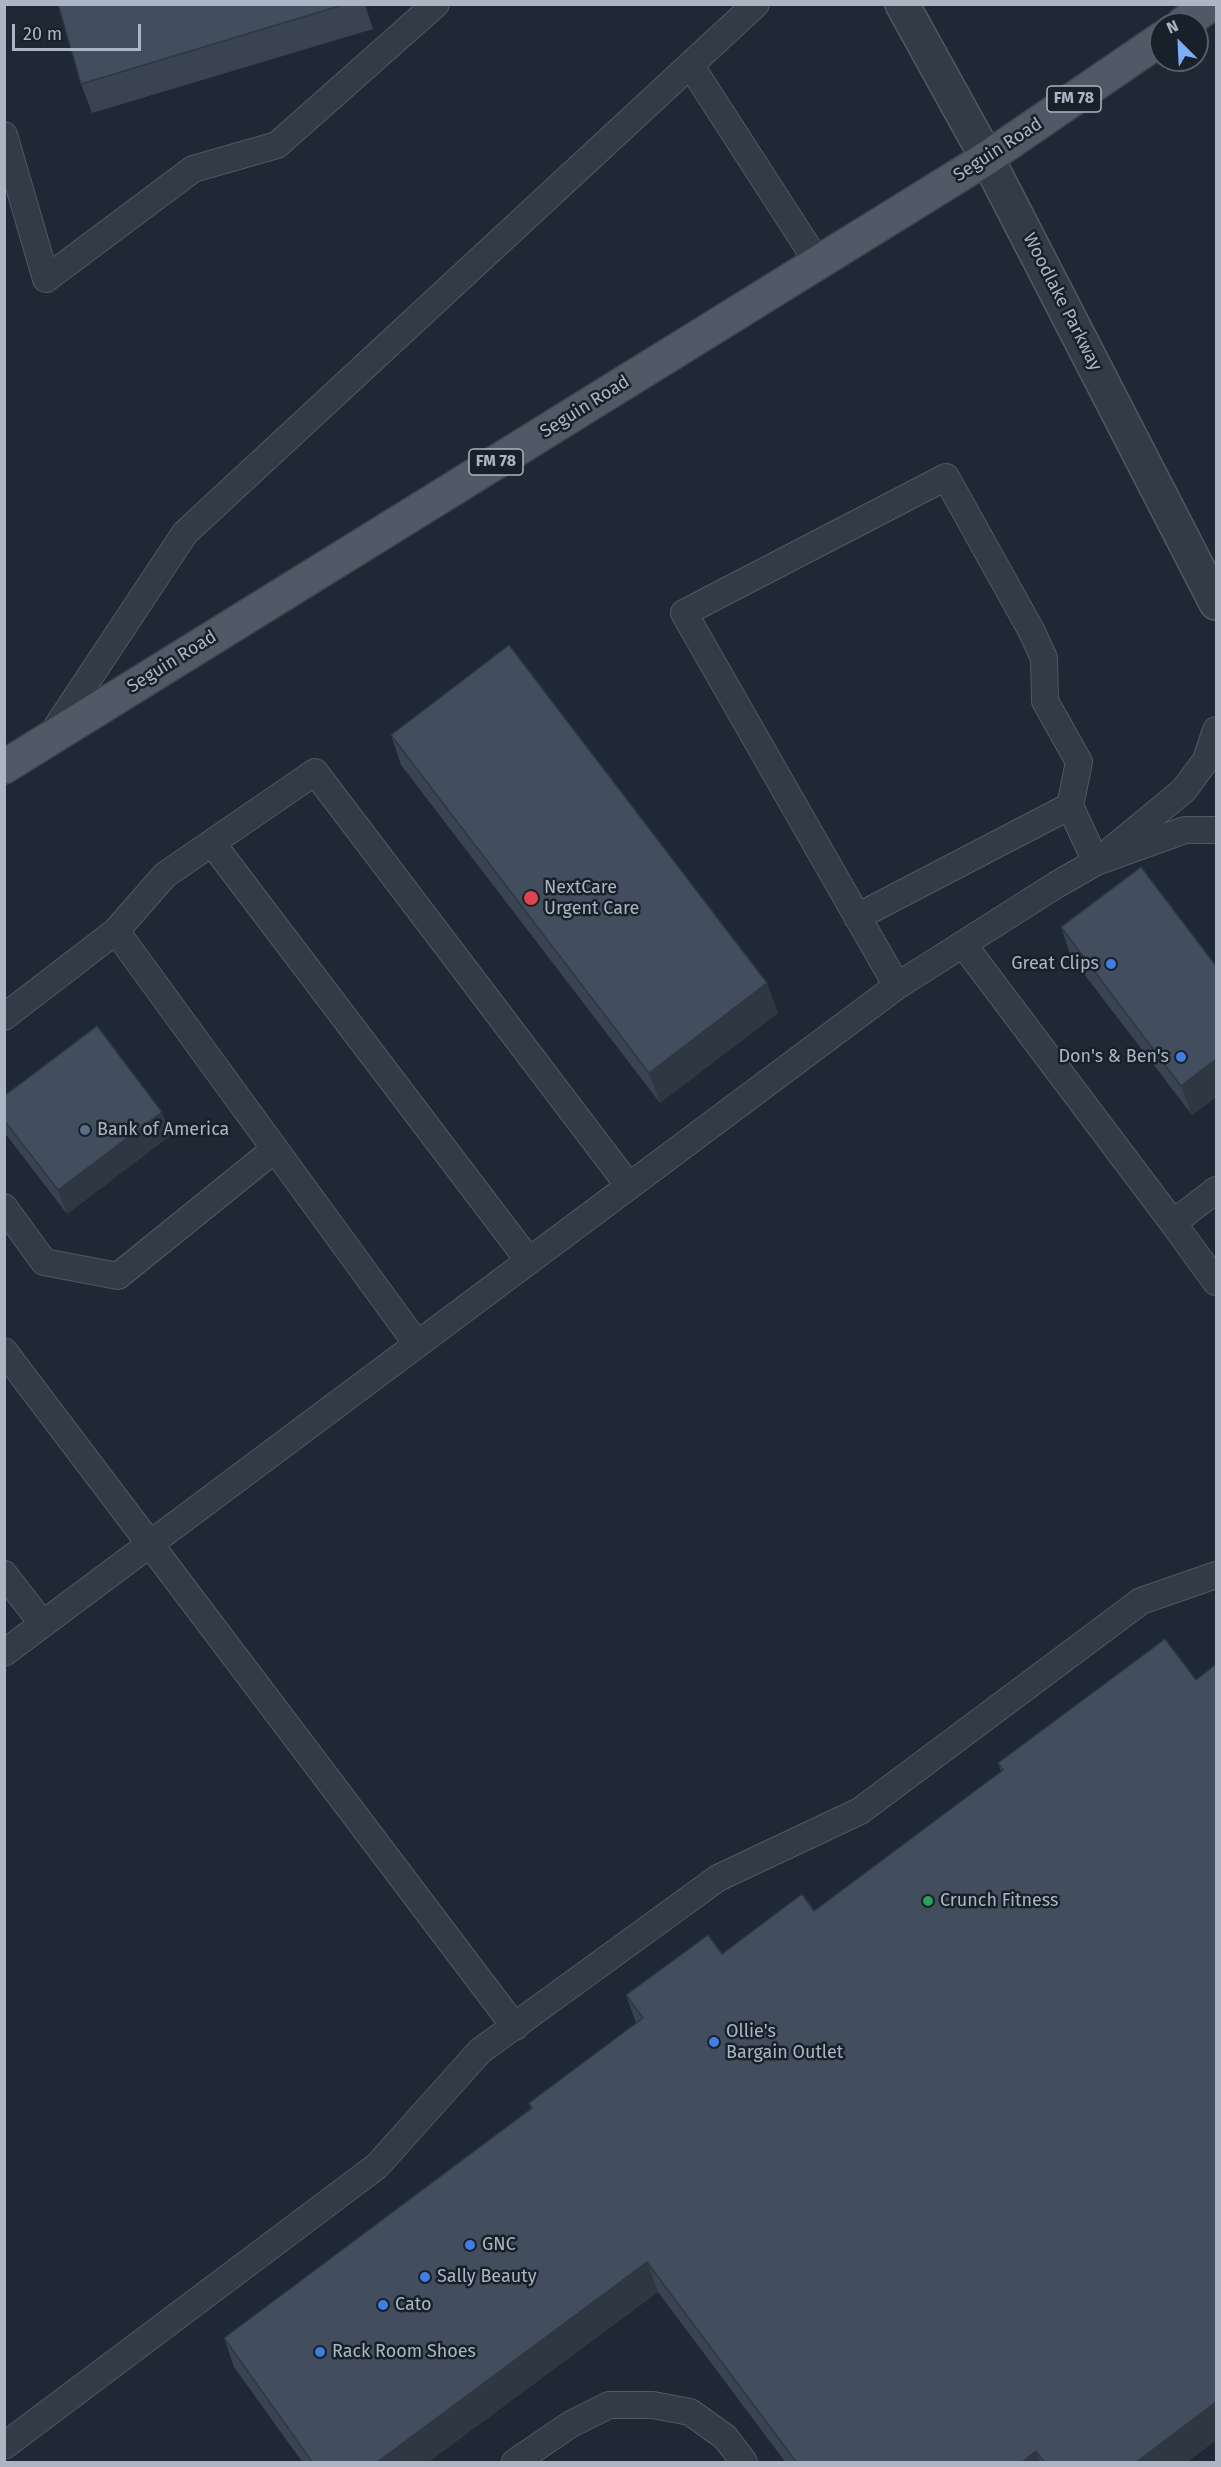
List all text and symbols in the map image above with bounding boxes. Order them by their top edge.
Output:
scale bar [15,12,144,50]
north arrow [1149,12,1209,72]
text: N [1164,16,1181,38]
text: 20 m [23,23,62,45]
road number: FM 78 [1047,86,1101,112]
street label: Seguin Road [950,113,1046,187]
street label: Woodlake Parkway [1018,230,1106,374]
street label: Seguin Road [536,371,634,443]
road number: FM 78 [469,449,523,475]
street label: Seguin Road [123,626,221,698]
place label: NextCare Urgent Care [544,877,639,920]
marker: NextCare Urgent Care [522,889,540,907]
place label: Great Clips [1011,953,1099,975]
marker: Great Clips [1104,957,1118,971]
place label: Don's & Ben's [1058,1046,1169,1068]
marker: Don's & Ben's [1174,1050,1188,1064]
place label: Bank of America [97,1119,229,1141]
marker: Bank of America [78,1123,92,1137]
place label: Crunch Fitness [940,1890,1058,1912]
marker: Crunch Fitness [921,1894,935,1908]
place label: Ollie's Bargain Outlet [726,2021,843,2064]
marker: Ollie's Bargain Outlet [707,2035,721,2049]
place label: GNC [482,2234,516,2256]
marker: GNC [463,2238,477,2252]
place label: Sally Beauty [437,2266,537,2288]
marker: Sally Beauty [418,2270,432,2284]
place label: Cato [395,2294,431,2316]
marker: Cato [376,2298,390,2312]
place label: Rack Room Shoes [332,2341,476,2363]
marker: Rack Room Shoes [313,2345,327,2359]

